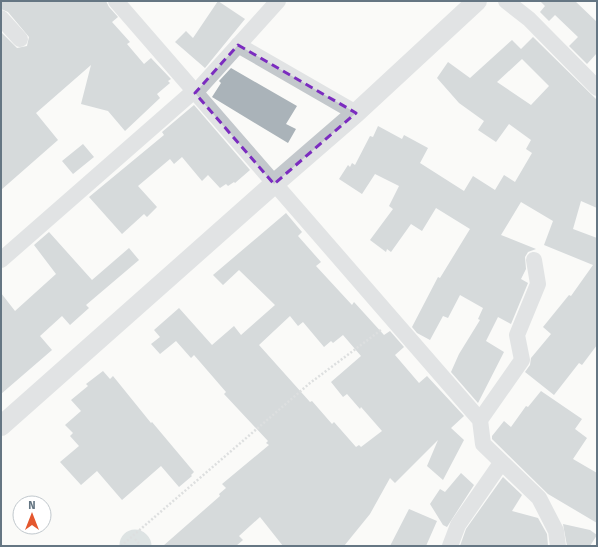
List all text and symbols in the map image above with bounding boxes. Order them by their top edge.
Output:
north arrow [12,495,52,535]
text: N [28,499,36,512]

